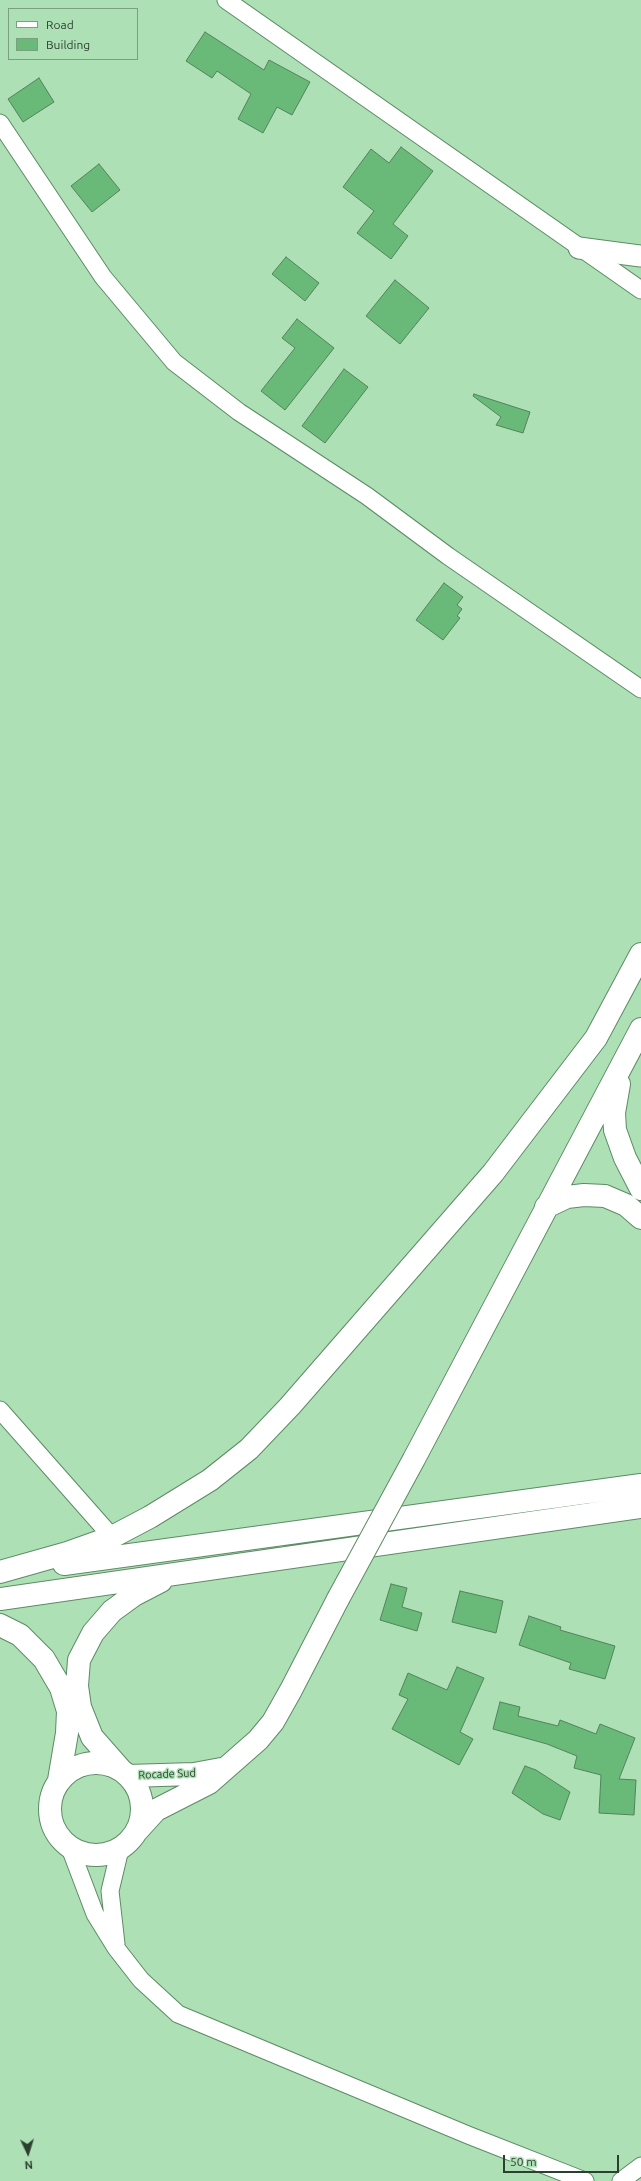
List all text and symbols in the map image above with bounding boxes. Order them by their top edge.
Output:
legend [8,8,138,60]
text: Road [46,18,74,31]
text: Building [46,38,90,51]
street label: Rocade Sud [138,1766,196,1782]
north arrow [8,2133,48,2173]
scale bar [505,2147,621,2173]
text: 50 m [510,2155,537,2168]
text: N [24,2159,33,2171]

